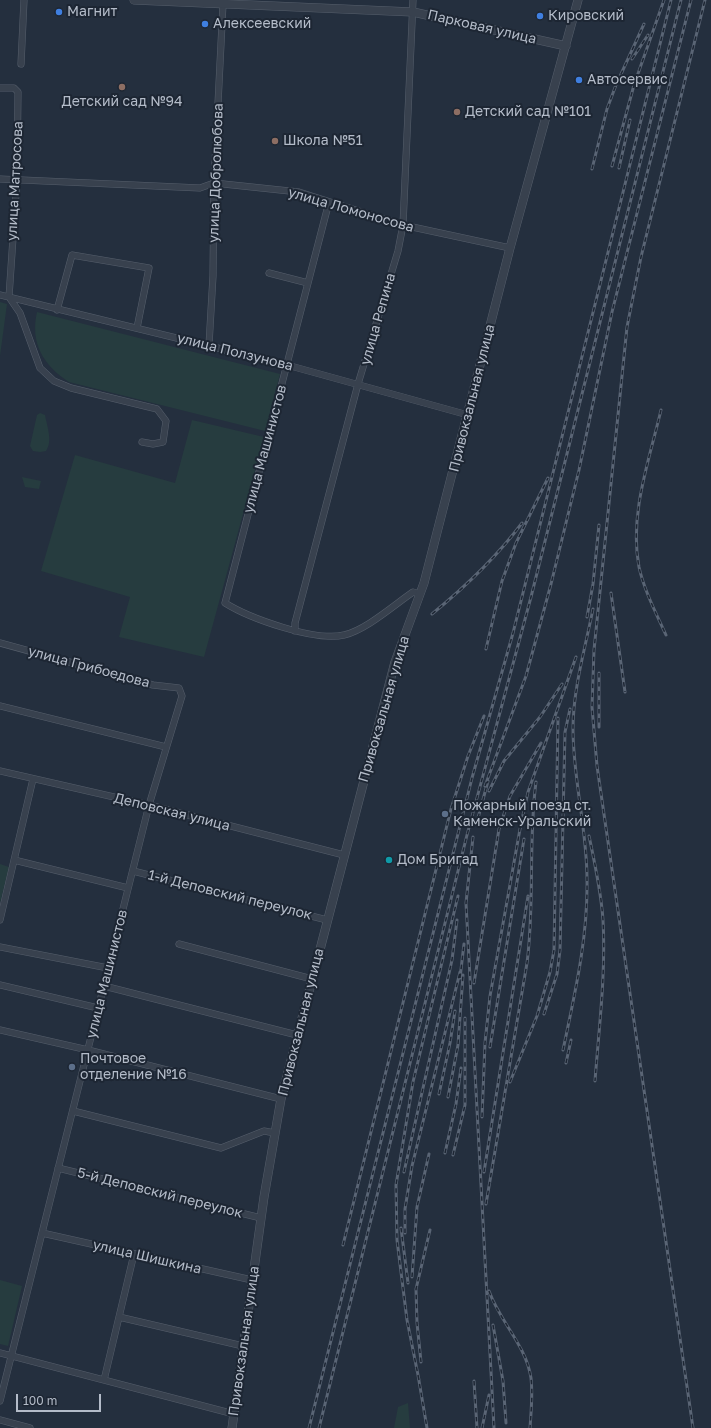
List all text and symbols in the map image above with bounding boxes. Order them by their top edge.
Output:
place label: Магнит [67,4,117,20]
street label: Парковая улица [426,6,538,48]
marker: Магнит [54,7,64,17]
place label: Кировский [548,8,624,24]
marker: Кировский [535,11,545,21]
place label: Алексеевский [213,16,311,32]
marker: Алексеевский [200,19,210,29]
place label: Автосервис [587,72,668,88]
marker: Автосервис [574,75,584,85]
marker: Детский сад №94 [117,82,127,92]
place label: Детский сад №94 [62,94,182,110]
street label: улица Добролюбова [205,103,227,243]
place label: Детский сад №101 [465,104,591,120]
marker: Детский сад №101 [452,107,462,117]
street label: улица Матросова [3,121,27,241]
place label: Школа №51 [283,133,362,149]
marker: Школа №51 [270,136,280,146]
street label: улица Ломоносова [286,184,416,236]
street label: улица Репина [357,271,399,367]
street label: Привокзальная улица [446,322,498,474]
street label: улица Ползунова [175,329,295,375]
street label: улица Машинистов [240,383,290,515]
street label: Привокзальная улица [355,634,413,784]
street label: улица Грибоедова [26,643,152,691]
street label: Деповская улица [112,789,232,835]
place label: Пожарный поезд ст. Каменск-Уральский [453,798,592,830]
marker: Пожарный поезд ст. Каменск-Уральский [440,809,450,819]
place label: Дом Бригад [397,852,478,868]
marker: Дом Бригад [384,855,394,865]
street label: 1-й Деповский переулок [146,866,314,924]
street label: улица Машинистов [83,908,131,1040]
street label: Привокзальная улица [275,946,327,1098]
place label: Почтовое отделение №16 [80,1051,187,1084]
marker: Почтовое отделение №16 [67,1062,77,1072]
street label: 5-й Деповский переулок [76,1164,244,1222]
street label: улица Шишкина [91,1236,203,1278]
street label: Привокзальная улица [225,1265,263,1417]
scale bar [18,1386,103,1412]
text: 100 m [23,1393,57,1408]

